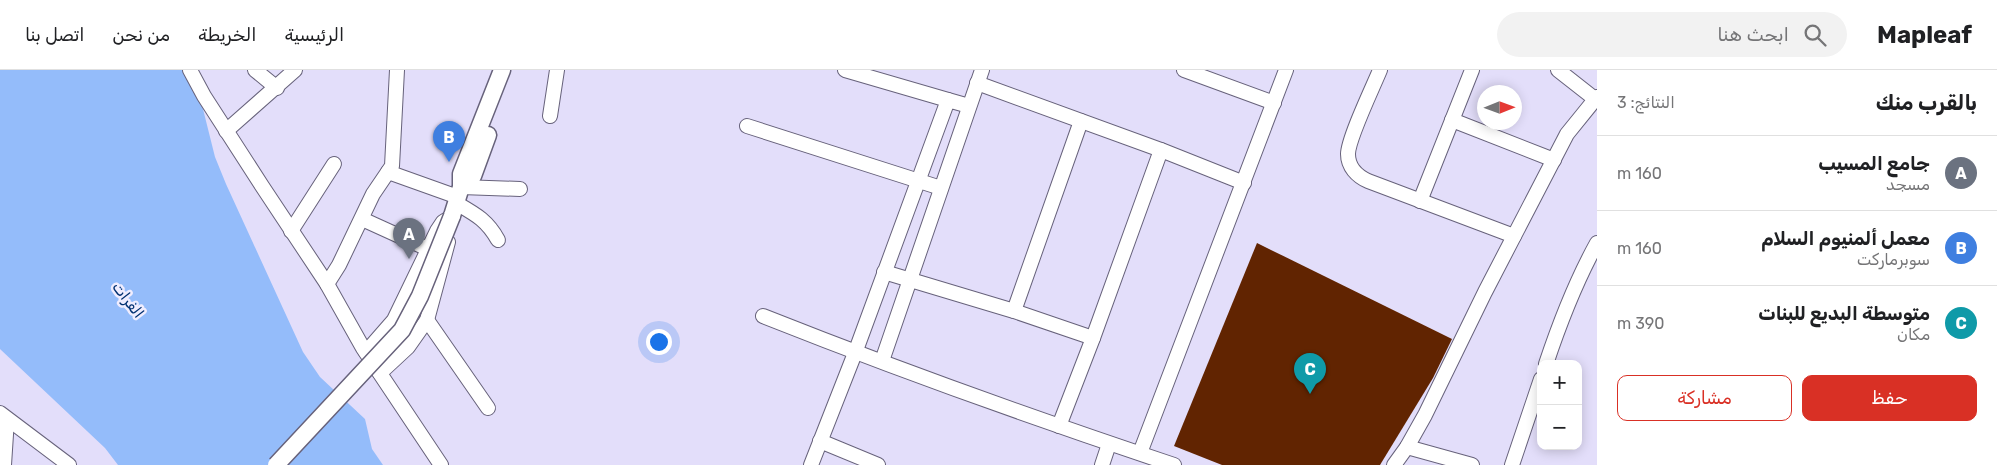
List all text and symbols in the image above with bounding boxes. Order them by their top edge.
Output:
search box [1497,12,1847,57]
icon: search [1801,21,1829,49]
text: Mapleaf [1877,21,1972,49]
text: ابحث هنا [1717,23,1789,46]
text: اتصل بنا [25,24,84,46]
text: من نحن [112,24,170,46]
text: الخريطة [198,24,256,46]
text: الرئيسية [284,24,344,46]
north arrow [1477,85,1522,130]
text: بالقرب منك [1876,90,1977,115]
text: النتائج: 3 [1617,93,1675,112]
pin: B [433,121,465,162]
text: جامع المسيب [1818,152,1930,175]
text: 160 m [1617,164,1662,183]
text: A [1955,164,1967,183]
text: مسجد [1886,175,1930,194]
pin: A [393,218,425,259]
text: معمل ألمنيوم السلام [1761,227,1930,250]
text: 160 m [1617,239,1662,258]
text: B [1955,239,1967,258]
text: سوبرماركت [1857,250,1930,269]
water label: الفرات [108,278,148,322]
text: متوسطة البديع للبنات [1758,302,1930,325]
text: 390 m [1617,314,1664,333]
text: C [1955,314,1967,333]
text: مكان [1897,325,1930,344]
your location [646,329,672,355]
pin: C [1294,353,1326,394]
map controls [1537,360,1582,450]
button: + [1537,360,1582,405]
button: مشاركة [1617,375,1792,421]
button: حفظ [1802,375,1977,421]
button: − [1537,405,1582,450]

